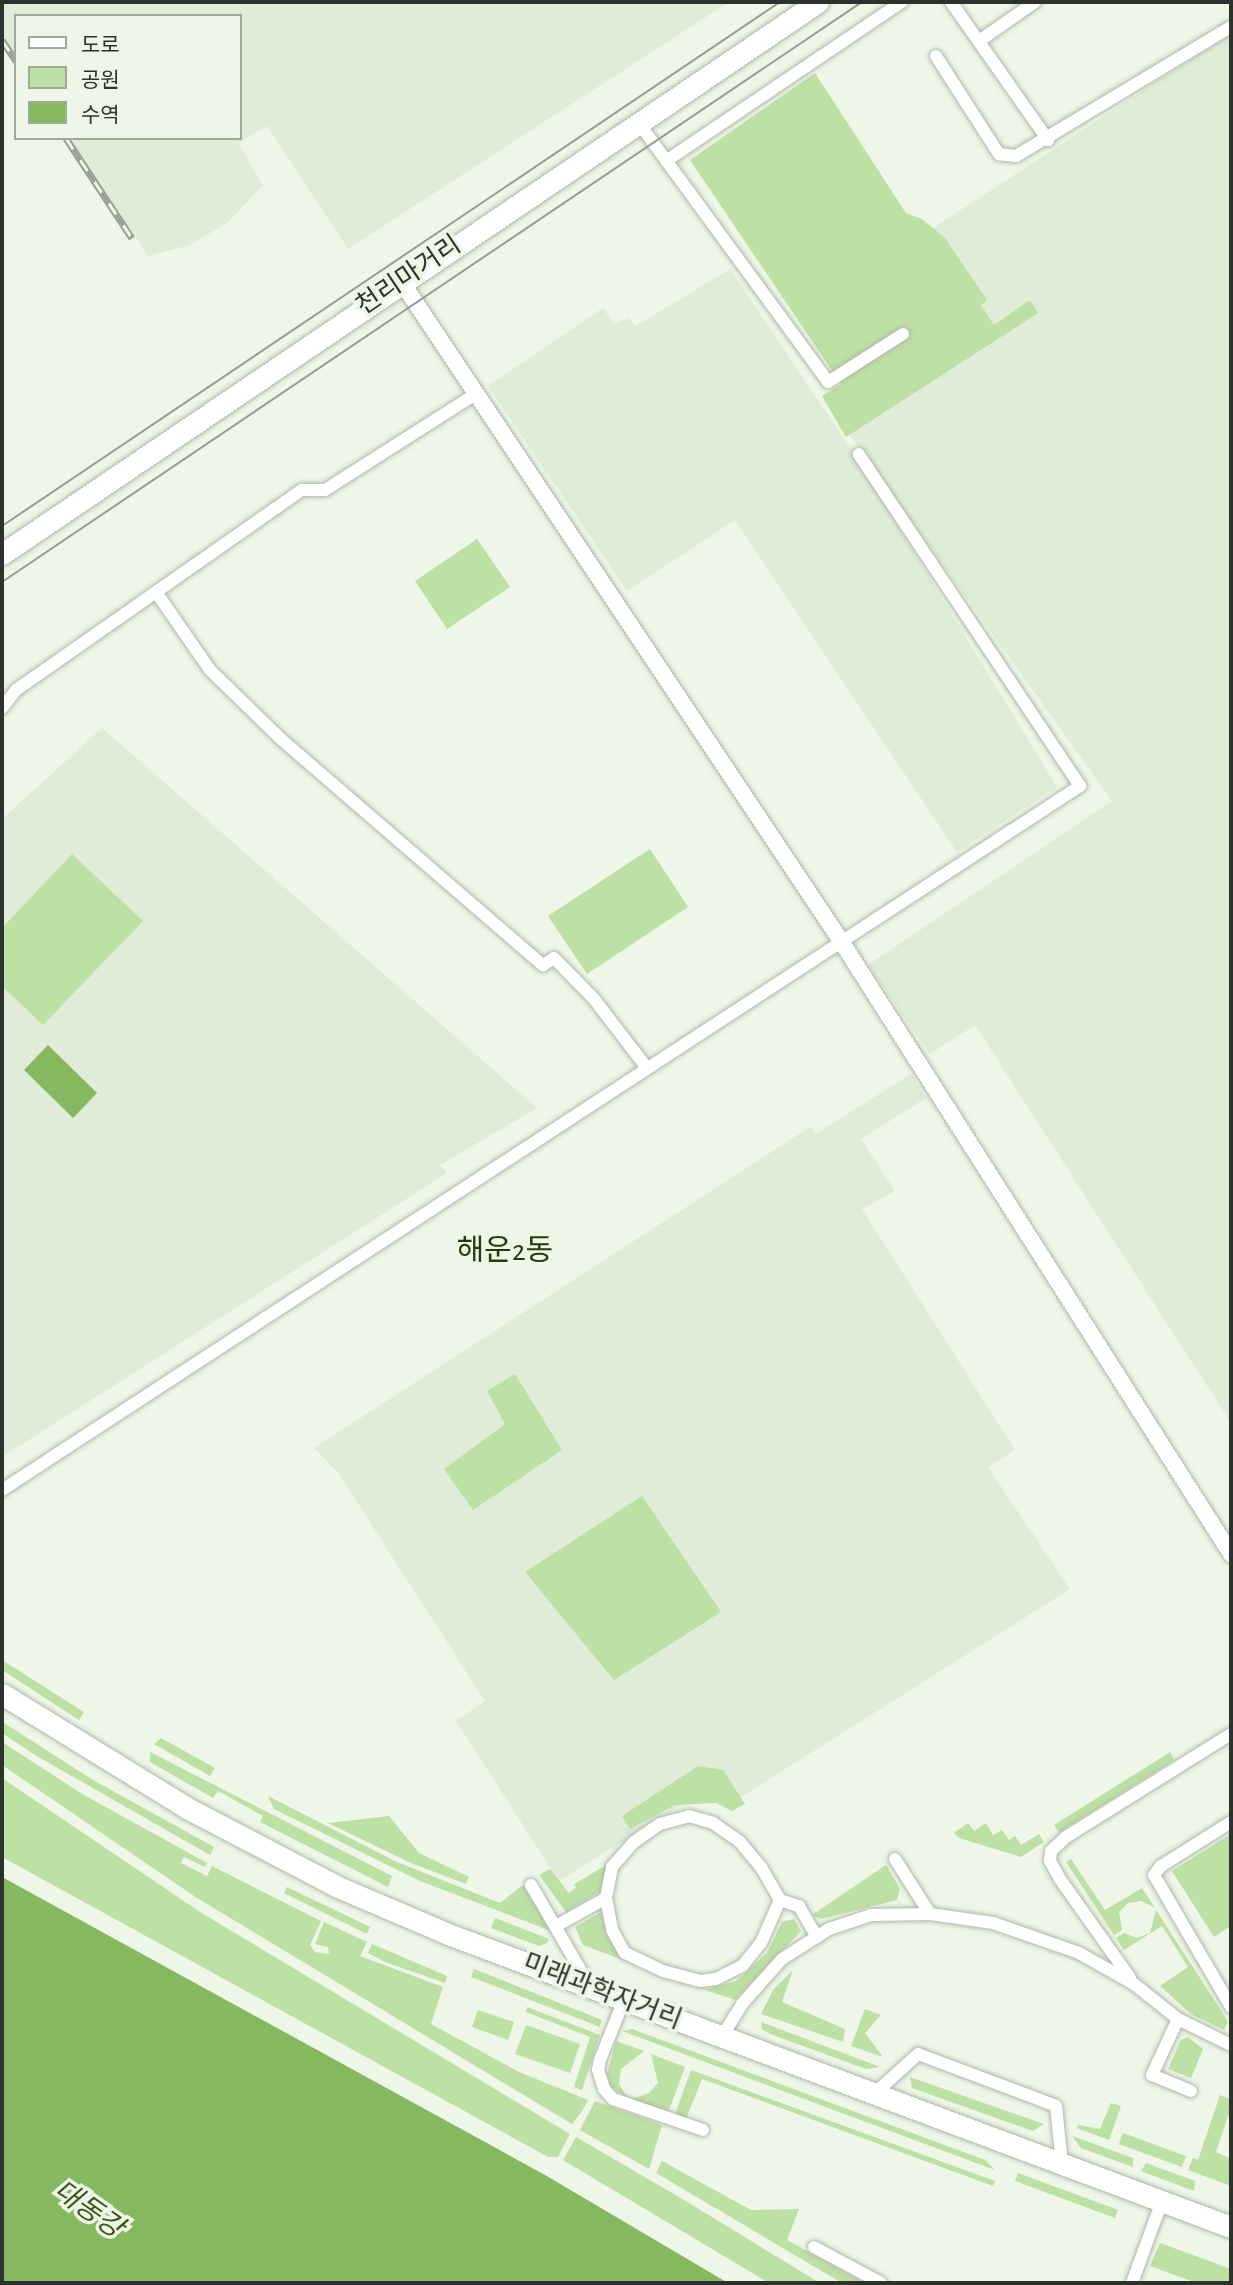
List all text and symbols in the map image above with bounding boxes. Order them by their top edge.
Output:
legend [14,14,242,140]
text: 도로 [81,35,120,56]
text: 공원 [81,70,120,91]
text: 수역 [81,105,120,126]
street label: 천리마거리 [351,230,467,322]
district label: 해운2동 [457,1233,553,1269]
street label: 미래과학자거리 [518,1947,686,2037]
water label: 대동강 [47,2174,129,2246]

